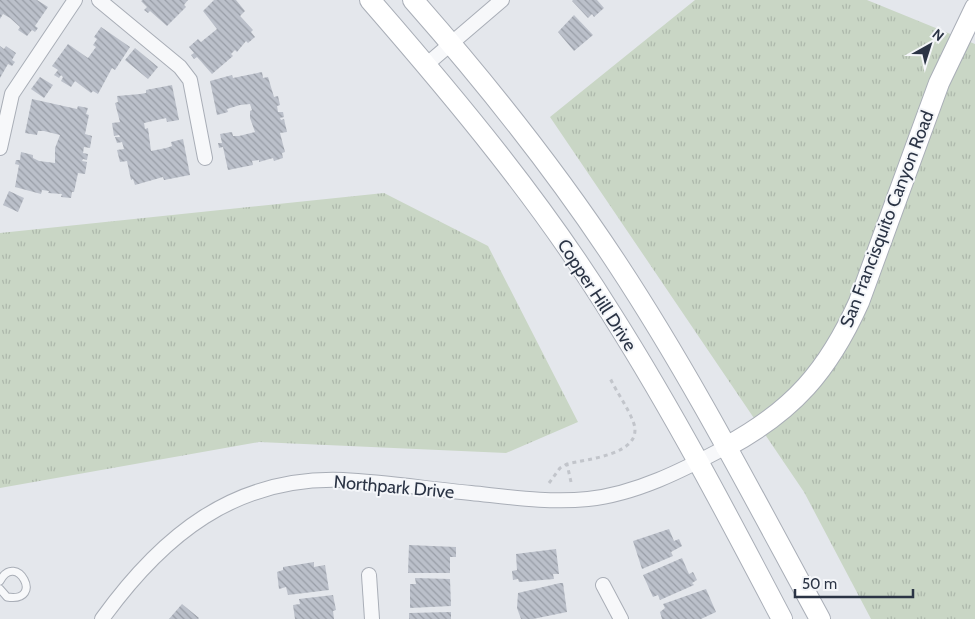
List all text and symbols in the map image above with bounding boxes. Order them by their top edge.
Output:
north arrow [905,20,955,70]
text: N [929,25,948,45]
street label: San Francisquito Canyon Road [835,108,939,330]
street label: Copper Hill Drive [553,235,641,355]
street label: Northpark Drive [333,471,455,503]
scale bar [795,566,912,598]
text: 50 m [802,575,837,593]

